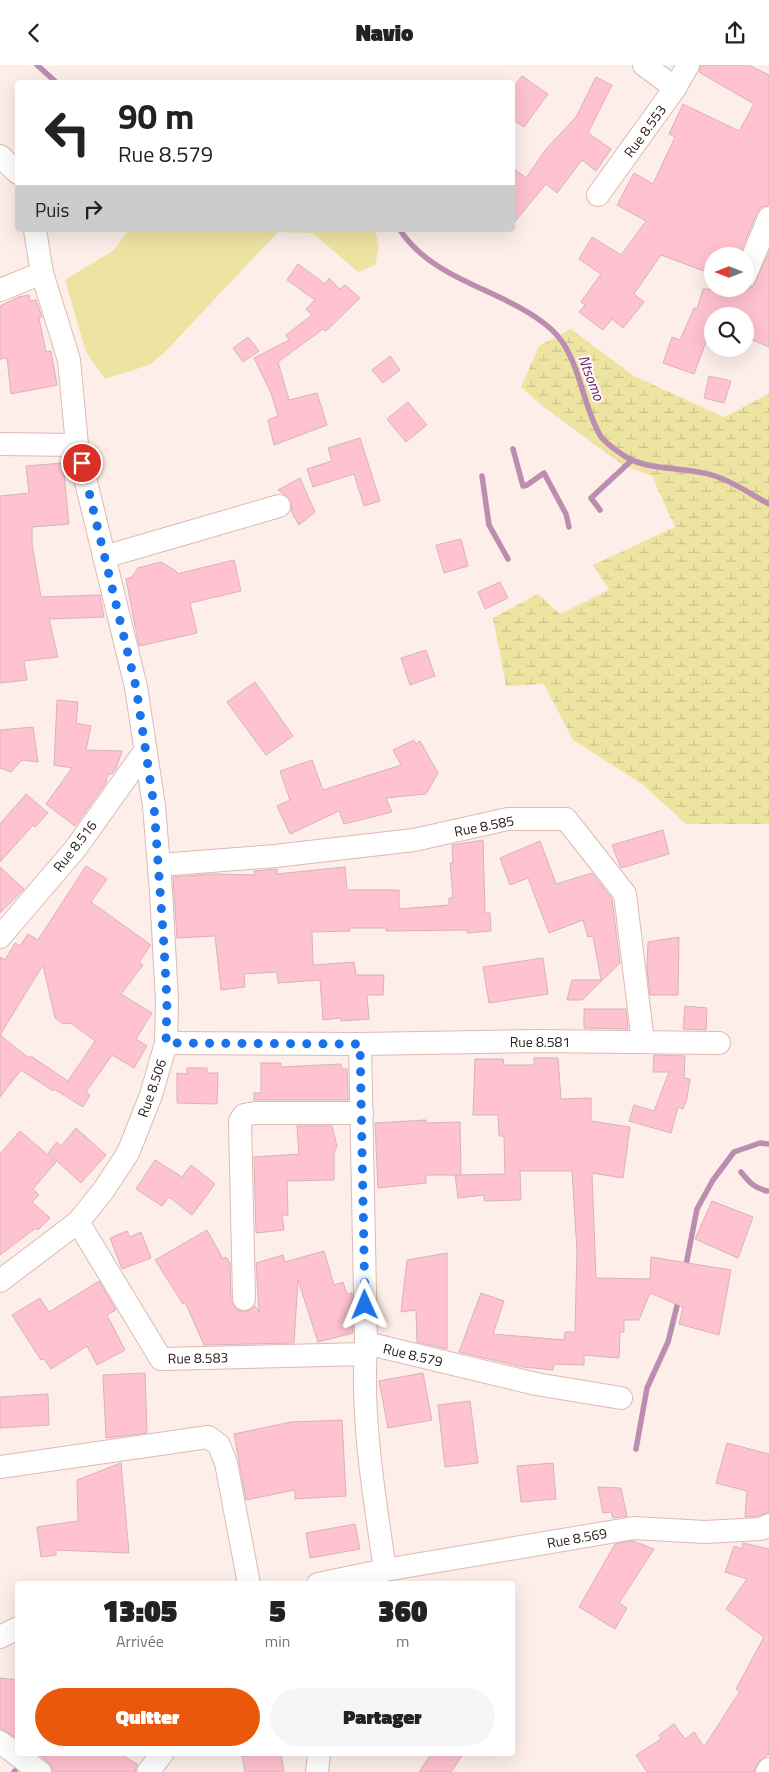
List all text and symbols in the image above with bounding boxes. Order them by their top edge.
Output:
text: Navio [356,16,413,50]
icon: back [20,19,48,47]
icon: share [721,19,749,47]
text: 90 m [118,89,194,143]
icon: left [35,100,100,165]
street label: Rue 8.553 [618,100,671,161]
text: Rue 8.579 [118,137,213,171]
text: Puis [35,195,69,224]
icon: right [79,195,107,223]
north arrow [704,247,754,297]
map controls [704,247,754,357]
button: search [704,307,754,357]
water label: Ntsomo [572,352,611,404]
pin [61,442,103,484]
icon: arrive [68,449,96,477]
street label: Rue 8.585 [452,809,516,842]
street label: Rue 8.516 [48,815,102,876]
street label: Rue 8.581 [510,1031,570,1052]
street label: Rue 8.506 [132,1056,171,1120]
position arrow [338,1278,390,1330]
street label: Rue 8.579 [381,1337,445,1372]
street label: Rue 8.583 [168,1346,228,1369]
street label: Rue 8.569 [545,1522,609,1553]
text: 13:05 [103,1588,177,1634]
text: 5 [269,1588,286,1634]
text: 360 [378,1588,427,1634]
text: Arrivée [116,1629,164,1653]
text: min [265,1629,290,1653]
text: m [396,1629,409,1653]
button: Quitter [35,1688,260,1746]
button: Partager [270,1688,495,1746]

